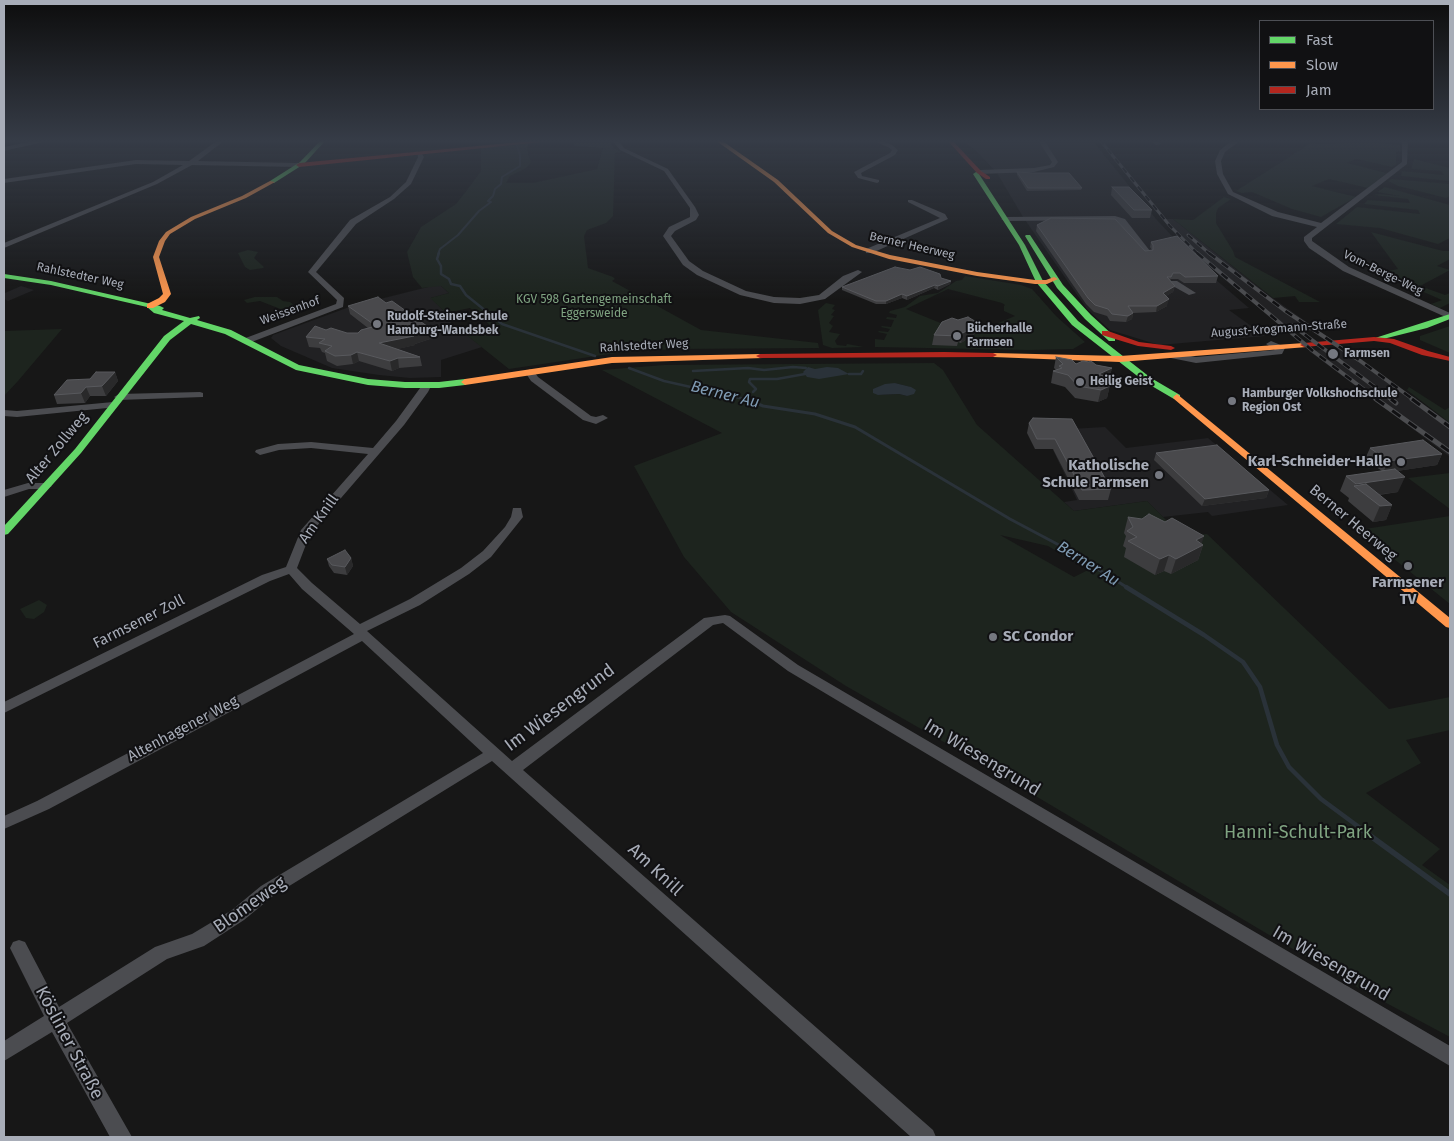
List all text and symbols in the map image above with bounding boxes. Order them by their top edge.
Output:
legend [1259,20,1434,110]
text: Fast [1306,31,1333,49]
text: Slow [1306,56,1338,74]
text: Jam [1306,81,1332,99]
street label: Berner Heerweg [868,229,956,263]
street label: Vom-Berge-Weg [1341,248,1425,298]
street label: Rahlstedter Weg [35,260,125,292]
park label: KGV 598 Gartengemeinschaft Eggersweide [516,293,672,321]
street label: Weissenhof [258,294,322,328]
place label: Rudolf-Steiner-Schule Hamburg-Wandsbek [387,310,508,338]
street label: August-Krogmann-Straße [1210,317,1348,341]
marker: Rudolf-Steiner-Schule Hamburg-Wandsbek [371,318,383,330]
place label: Bücherhalle Farmsen [967,322,1032,350]
marker: Bücherhalle Farmsen [951,330,963,342]
street label: Rahlstedter Weg [599,336,689,356]
marker: Farmsen [1326,347,1340,361]
place label: Farmsen [1344,347,1390,361]
place label: Heilig Geist [1090,375,1153,389]
marker: Heilig Geist [1074,376,1086,388]
water label: Berner Au [689,377,761,413]
place label: Hamburger Volkshochschule Region Ost [1242,387,1398,415]
marker: Hamburger Volkshochschule Region Ost [1226,395,1238,407]
street label: Alter Zollweg [22,409,92,487]
place label: Karl-Schneider-Halle [1248,453,1391,471]
marker: Karl-Schneider-Halle [1395,456,1407,468]
place label: Katholische Schule Farmsen [1042,457,1149,492]
marker: Katholische Schule Farmsen [1153,469,1165,481]
street label: Berner Heerweg [1306,481,1400,565]
street label: Am Knill [295,491,343,547]
water label: Berner Au [1053,537,1123,591]
marker: Farmsener TV [1402,560,1414,572]
place label: Farmsener TV [1372,574,1444,609]
street label: Farmsener Zoll [90,591,188,653]
place label: SC Condor [1003,628,1073,646]
marker: SC Condor [987,631,999,643]
street label: Im Wiesengrund [501,660,619,756]
street label: Altenhagener Weg [125,692,241,766]
street label: Im Wiesengrund [920,715,1044,801]
park label: Hanni-Schult-Park [1224,822,1372,844]
street label: Am Knill [623,839,687,901]
street label: Blomeweg [209,872,291,938]
street label: Im Wiesengrund [1268,922,1394,1006]
street label: Kösliner Straße [30,983,108,1103]

